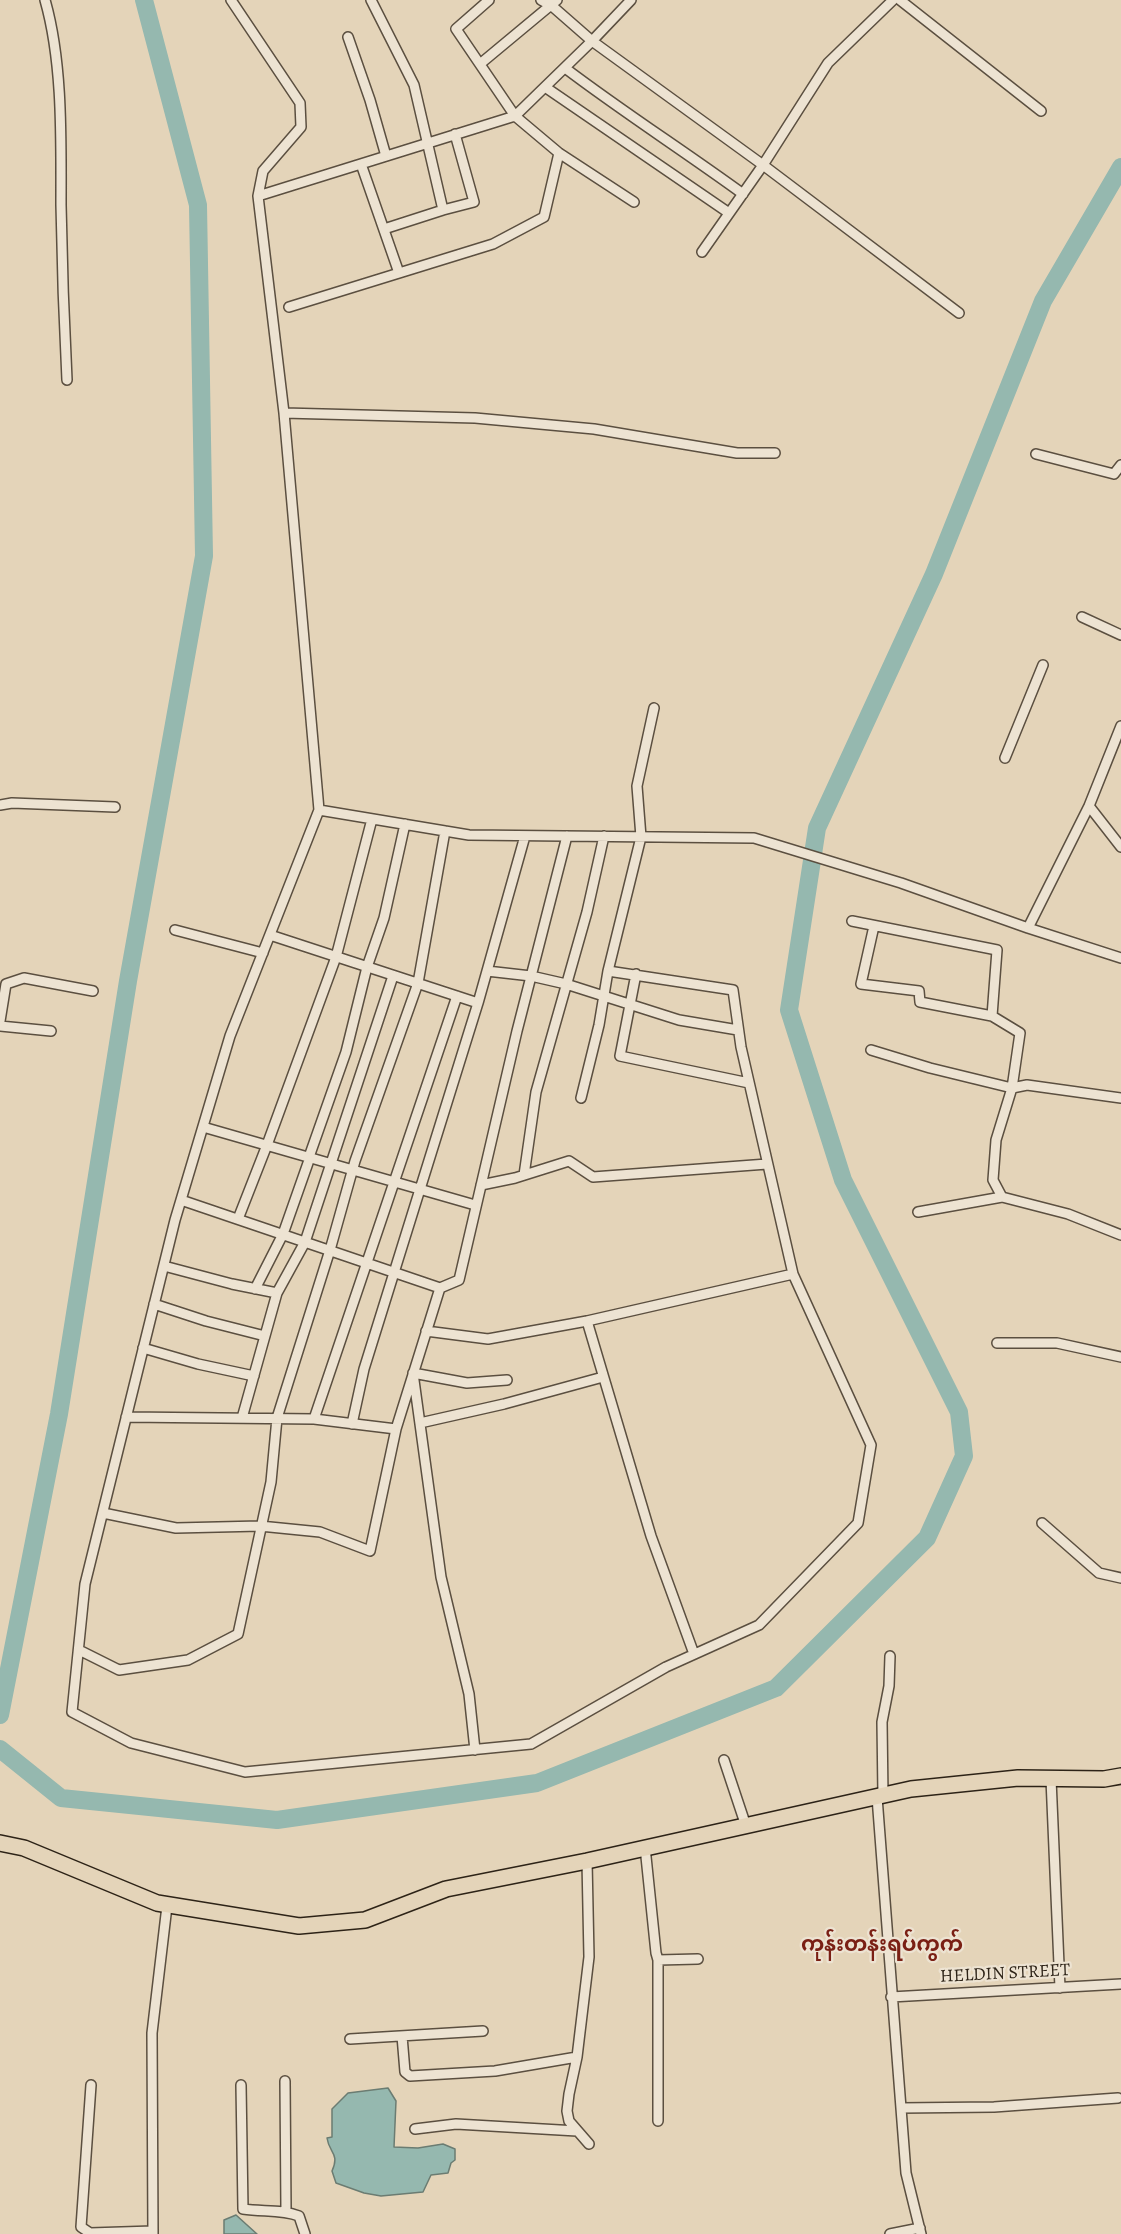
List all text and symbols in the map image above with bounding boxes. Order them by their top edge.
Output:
district label: ကုန်းတန်းရပ်ကွက် [801,1933,963,1959]
street label: HELDIN STREET [939,1960,1071,1988]

